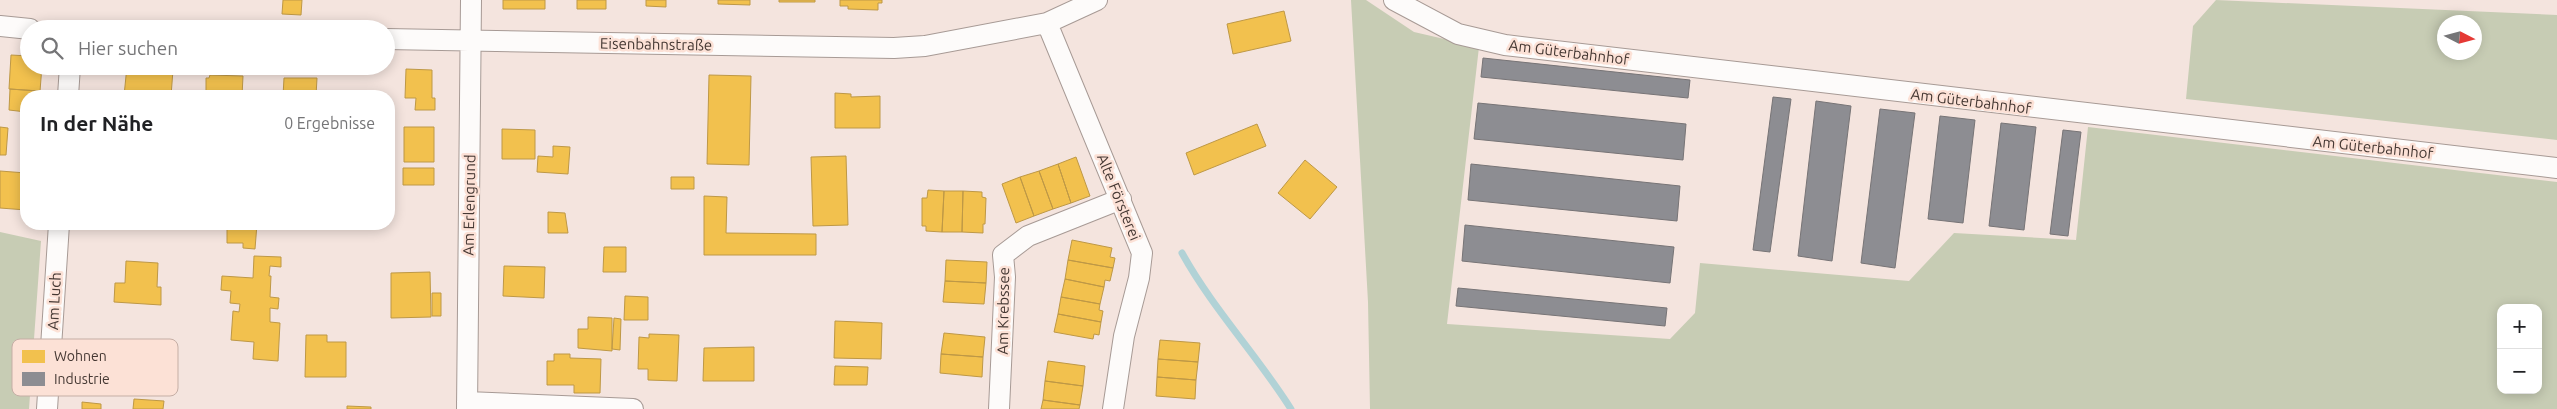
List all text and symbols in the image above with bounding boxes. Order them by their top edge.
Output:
north arrow [2437,15,2482,60]
search box [20,20,395,75]
icon: search [38,34,66,62]
street label: Eisenbahnstraße [600,35,712,53]
street label: Am Güterbahnhof [1508,36,1630,68]
text: Hier suchen [78,37,178,59]
street label: Am Güterbahnhof [1910,85,2032,117]
text: In der Nähe [40,111,153,135]
text: 0 Ergebnisse [284,114,375,132]
street label: Am Güterbahnhof [2312,132,2434,162]
street label: Alte Försterei [1094,151,1144,243]
street label: Am Erlengrund [460,154,478,256]
street label: Am Krebssee [994,267,1012,355]
street label: Am Luch [44,272,64,330]
map controls [2497,304,2542,394]
button: + [2497,304,2542,349]
legend [12,339,178,396]
text: Wohnen [54,348,107,364]
button: − [2497,349,2542,394]
text: Industrie [54,371,110,387]

